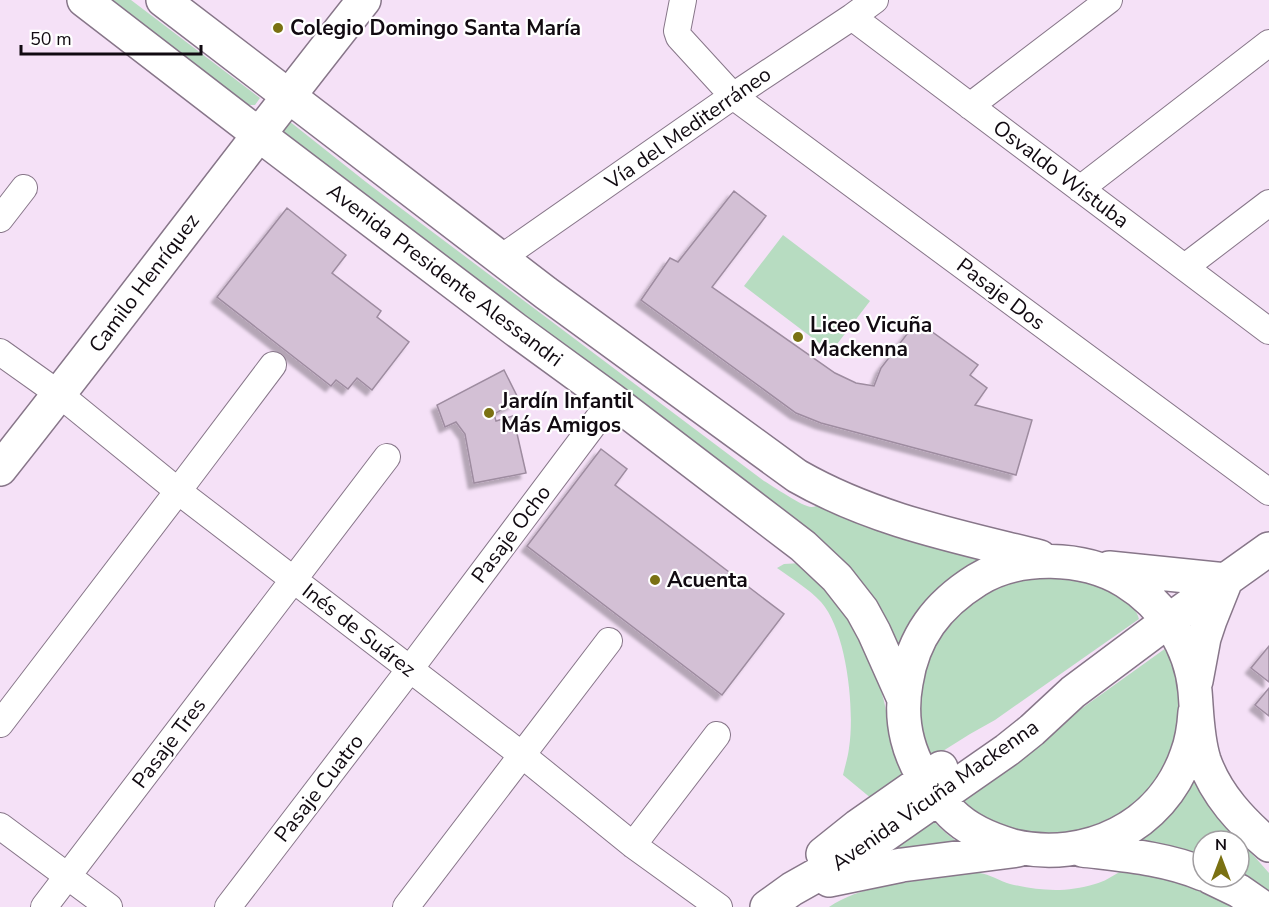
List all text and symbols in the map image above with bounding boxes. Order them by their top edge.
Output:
place label: Colegio Domingo Santa María [290,14,581,42]
scale bar [21,18,201,56]
marker: Colegio Domingo Santa María [271,21,285,35]
text: 50 m [30,27,72,51]
street label: Vía del Mediterráneo [599,60,776,196]
street label: Osvaldo Wistuba [987,114,1135,234]
street label: Avenida Presidente Alessandri [321,177,569,373]
street label: Camilo Henríquez [82,208,206,358]
street label: Pasaje Dos [951,252,1051,336]
place label: Liceo Vicuña Mackenna [810,311,932,363]
marker: Liceo Vicuña Mackenna [791,330,805,344]
place label: Jardín Infantil Más Amigos [500,387,634,439]
marker: Jardín Infantil Más Amigos [482,406,496,420]
street label: Pasaje Ocho [465,479,557,589]
place label: Acuenta [667,566,748,594]
marker: Acuenta [648,573,662,587]
street label: Inés de Suárez [296,577,422,683]
street label: Pasaje Tres [126,692,212,794]
street label: Avenida Vicuña Mackenna [826,713,1044,877]
street label: Pasaje Cuatro [268,728,370,848]
north arrow [1191,829,1251,889]
text: N [1215,834,1227,856]

